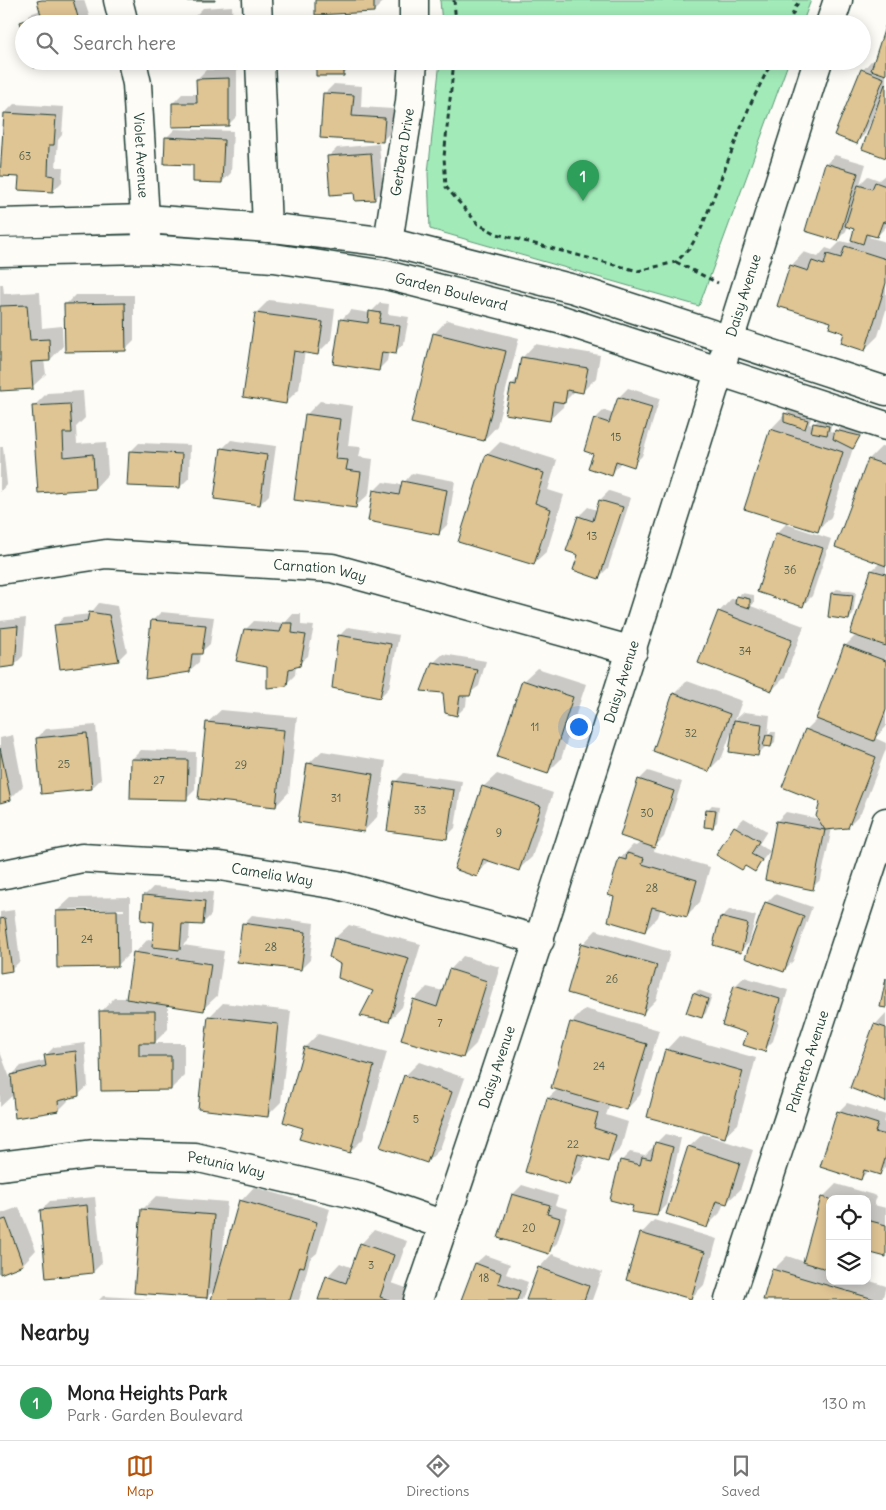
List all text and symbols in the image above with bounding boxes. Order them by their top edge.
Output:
search box [15,15,871,70]
icon: search [33,29,61,57]
text: Search here [73,31,176,55]
street label: Gerbera Drive [386,107,418,197]
street label: Violet Avenue [130,112,153,199]
house number: 63 [19,149,31,163]
pin: 1 [567,160,599,201]
street label: Daisy Avenue [722,252,765,339]
street label: Garden Boulevard [393,269,509,315]
house number: 15 [611,430,621,444]
house number: 13 [587,529,597,543]
street label: Carnation Way [273,555,369,586]
house number: 36 [784,563,796,577]
street label: Daisy Avenue [600,638,643,725]
house number: 34 [739,644,751,658]
your location [566,714,592,740]
house number: 11 [531,720,539,734]
house number: 32 [685,726,697,740]
house number: 25 [58,757,70,771]
house number: 29 [235,758,247,772]
house number: 27 [153,773,165,787]
house number: 31 [331,791,341,805]
house number: 33 [414,803,426,817]
house number: 30 [640,806,654,820]
house number: 9 [496,826,502,840]
street label: Camelia Way [230,859,315,890]
house number: 28 [646,881,658,895]
house number: 24 [81,932,93,946]
house number: 28 [265,940,277,954]
house number: 26 [606,972,618,986]
street label: Palmetto Avenue [782,1008,833,1115]
house number: 7 [437,1016,443,1030]
street label: Daisy Avenue [475,1023,519,1110]
house number: 24 [593,1059,605,1073]
house number: 5 [413,1112,419,1126]
house number: 22 [567,1137,579,1151]
street label: Petunia Way [187,1148,267,1182]
map controls [826,1195,871,1285]
button: locate [826,1195,871,1240]
house number: 20 [522,1221,536,1235]
button: layers [826,1240,871,1285]
house number: 3 [368,1258,374,1272]
house number: 18 [479,1271,489,1285]
text: Nearby [20,1319,90,1346]
text: Mona Heights Park [67,1381,228,1405]
text: 1 [33,1393,39,1413]
text: 130 m [822,1393,866,1413]
text: Park · Garden Boulevard [67,1405,243,1425]
tab: Map [126,1452,154,1500]
tab: Directions [406,1452,469,1500]
tab: Saved [722,1452,760,1500]

